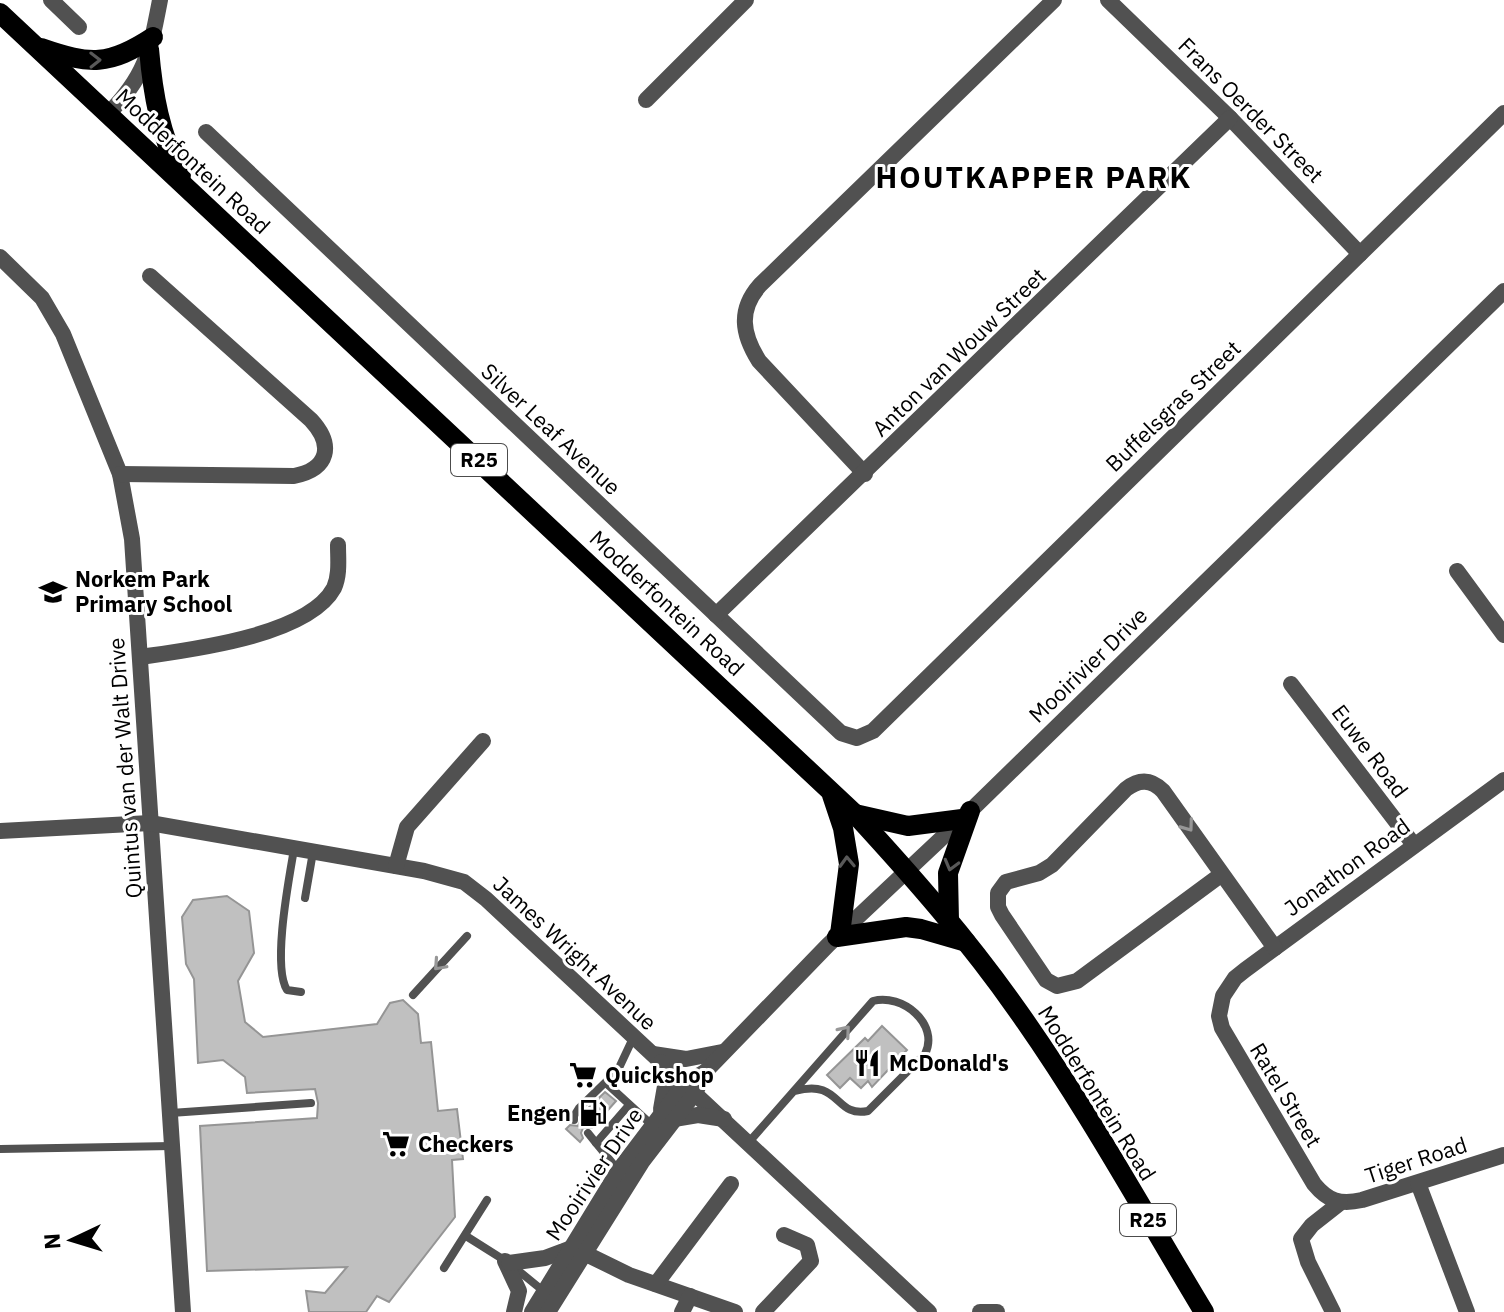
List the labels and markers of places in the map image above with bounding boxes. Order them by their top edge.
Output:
place label: Norkem Park Primary School [75,564,233,618]
school or university icon: Norkem Park Primary School [38,577,68,607]
restaurant icon: McDonald's [852,1048,882,1078]
place label: McDonald's [889,1048,1009,1077]
supermarket icon: Quickshop [568,1060,598,1090]
place label: Quickshop [605,1060,714,1089]
place label: Engen [507,1098,571,1127]
fuel station icon: Engen [578,1098,608,1128]
supermarket icon: Checkers [381,1129,411,1159]
place label: Checkers [418,1129,514,1158]

